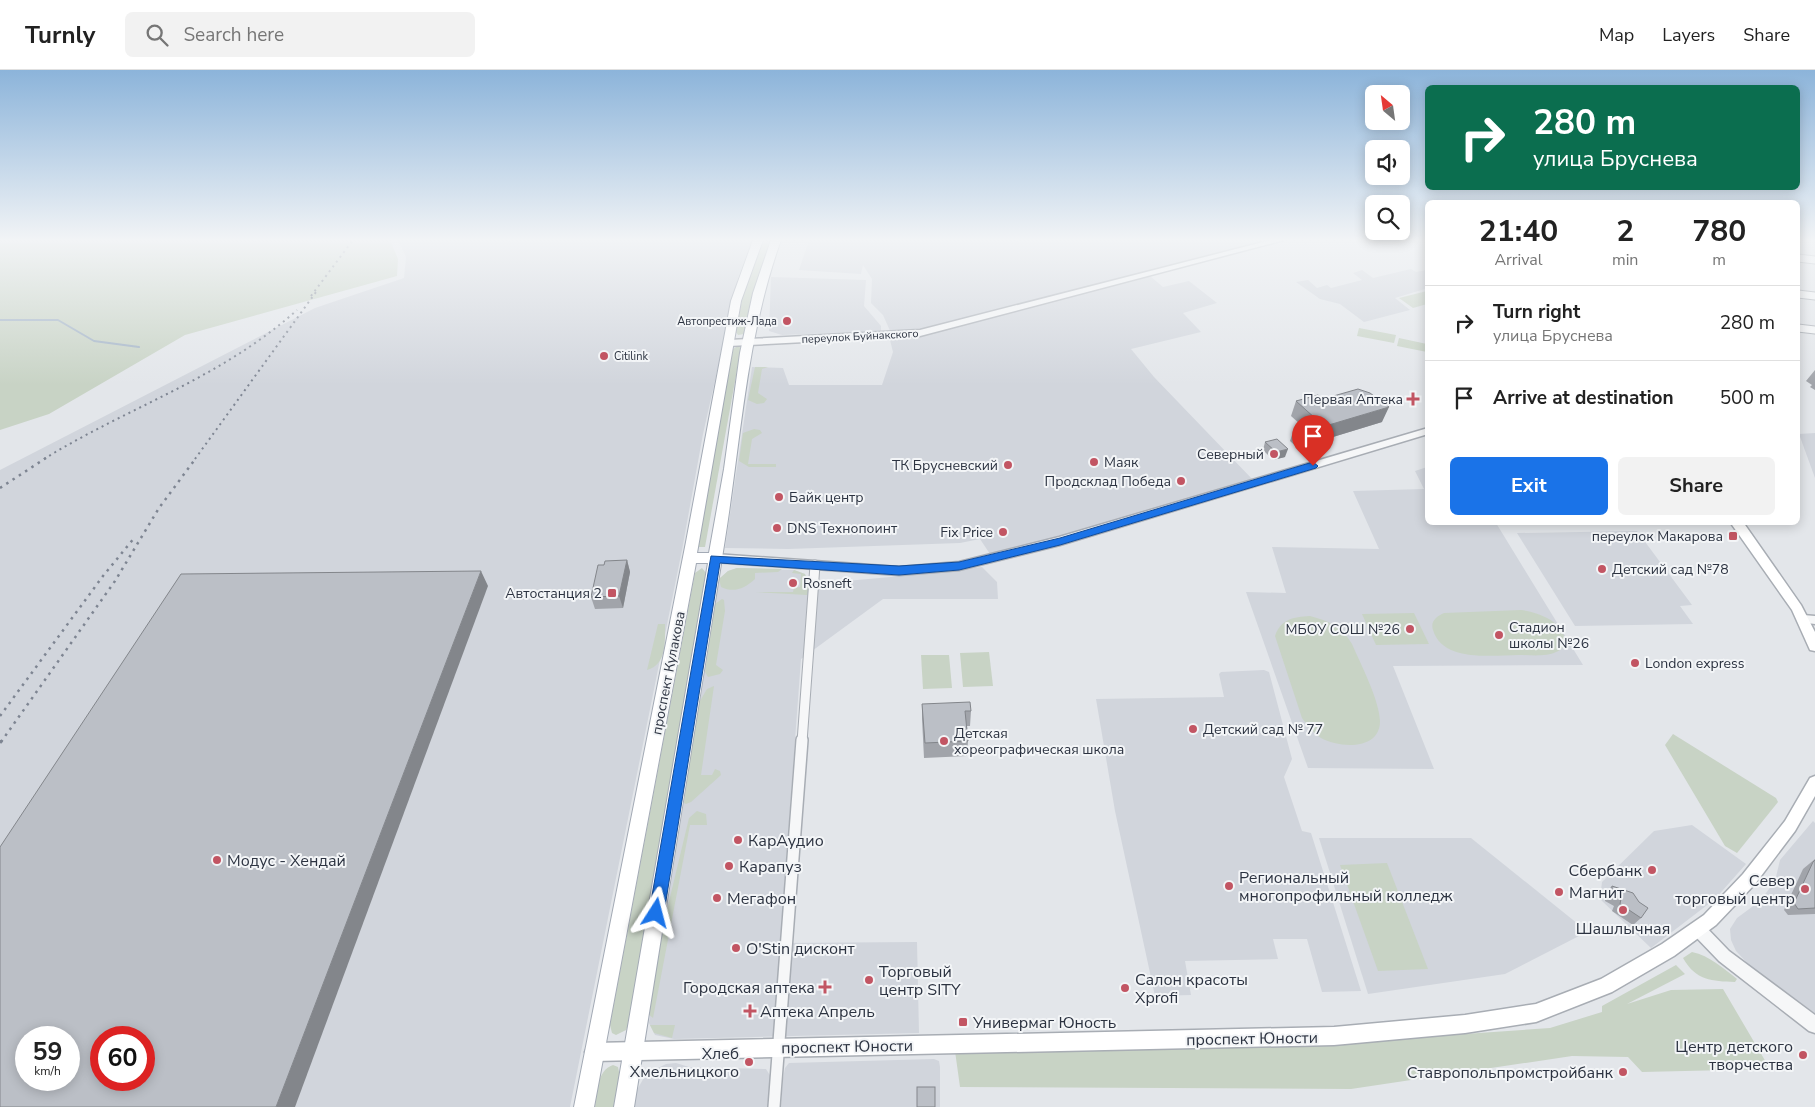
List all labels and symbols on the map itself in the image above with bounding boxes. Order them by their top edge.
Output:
north arrow [1365,85,1410,130]
place label: Автопрестиж-Лада [677,314,777,329]
marker: Автопрестиж-Лада [781,315,793,327]
street label: переулок Буйнакского [801,326,919,347]
place label: Citilink [614,349,648,364]
marker: Citilink [598,350,610,362]
place label: Первая Аптека [1303,390,1403,409]
marker: Первая Аптека [1407,393,1419,405]
pin [1292,415,1334,466]
place label: Северный [1197,445,1264,464]
marker: Северный [1268,448,1280,460]
place label: Маяк [1104,453,1139,472]
place label: ТК Брусневский [892,456,998,475]
marker: Маяк [1088,456,1100,468]
marker: ТК Брусневский [1002,459,1014,471]
place label: Продсклад Победа [1045,472,1171,491]
marker: Продсклад Победа [1175,475,1187,487]
place label: Байк центр [789,488,864,507]
marker: Байк центр [773,491,785,503]
place label: DNS Технопоинт [787,519,898,538]
marker: DNS Технопоинт [771,522,783,534]
place label: Fix Price [940,523,993,542]
marker: Fix Price [997,526,1009,538]
place label: переулок Макарова [1592,527,1723,546]
marker: переулок Макарова [1727,530,1739,542]
place label: Детский сад №78 [1612,560,1729,579]
marker: Детский сад №78 [1596,563,1608,575]
place label: Rosneft [803,574,851,593]
marker: Rosneft [787,577,799,589]
place label: Автостанция 2 [505,584,602,603]
marker: Автостанция 2 [606,587,618,599]
street label: проспект Кулакова [647,610,690,737]
place label: Стадион школы №26 [1509,618,1589,653]
place label: МБОУ СОШ №26 [1285,620,1400,639]
marker: МБОУ СОШ №26 [1404,623,1416,635]
marker: Стадион школы №26 [1493,629,1505,641]
place label: London express [1645,654,1745,673]
marker: London express [1629,657,1641,669]
place label: Детский сад № 77 [1203,720,1323,739]
marker: Детский сад № 77 [1187,723,1199,735]
place label: Детская хореографическая школа [954,724,1124,759]
marker: Детская хореографическая школа [938,735,950,747]
place label: КарАудио [748,830,824,852]
marker: КарАудио [732,834,744,846]
place label: Модус - Хендай [227,850,346,872]
marker: Модус - Хендай [211,854,223,866]
place label: Карапуз [739,856,802,878]
marker: Карапуз [723,860,735,872]
place label: Сбербанк [1569,860,1643,882]
marker: Сбербанк [1646,864,1658,876]
place label: Региональный многопрофильный колледж [1239,867,1453,907]
place label: Север торговый центр [1675,870,1795,910]
marker: Региональный многопрофильный колледж [1223,880,1235,892]
place label: Магнит [1569,882,1625,904]
marker: Север торговый центр [1799,883,1811,895]
position arrow [629,886,681,938]
marker: Магнит [1553,886,1565,898]
place label: Мегафон [727,888,796,910]
marker: Мегафон [711,892,723,904]
marker: Шашлычная [1617,904,1629,916]
place label: Шашлычная [1576,918,1670,940]
place label: O'Stin дисконт [746,938,855,960]
marker: O'Stin дисконт [730,942,742,954]
place label: Торговый центр SITY [879,961,961,1001]
place label: Салон красоты Xprofi [1135,969,1248,1009]
marker: Торговый центр SITY [863,974,875,986]
place label: Городская аптека [683,977,815,999]
marker: Городская аптека [819,981,831,993]
marker: Салон красоты Xprofi [1119,982,1131,994]
place label: Аптека Апрель [760,1001,875,1023]
marker: Аптека Апрель [744,1005,756,1017]
place label: Универмаг Юность [972,1012,1116,1034]
marker: Универмаг Юность [957,1016,969,1028]
speed limit sign: 60 [90,1026,155,1091]
street label: проспект Юности [1186,1027,1318,1051]
street label: проспект Юности [781,1035,913,1059]
place label: Центр детского творчества [1675,1036,1793,1076]
place label: Хлеб Хмельницкого [630,1043,739,1083]
marker: Центр детского творчества [1797,1049,1809,1061]
marker: Хлеб Хмельницкого [743,1056,755,1068]
place label: Ставропольпромстройбанк [1407,1062,1614,1084]
marker: Ставропольпромстройбанк [1617,1066,1629,1078]

